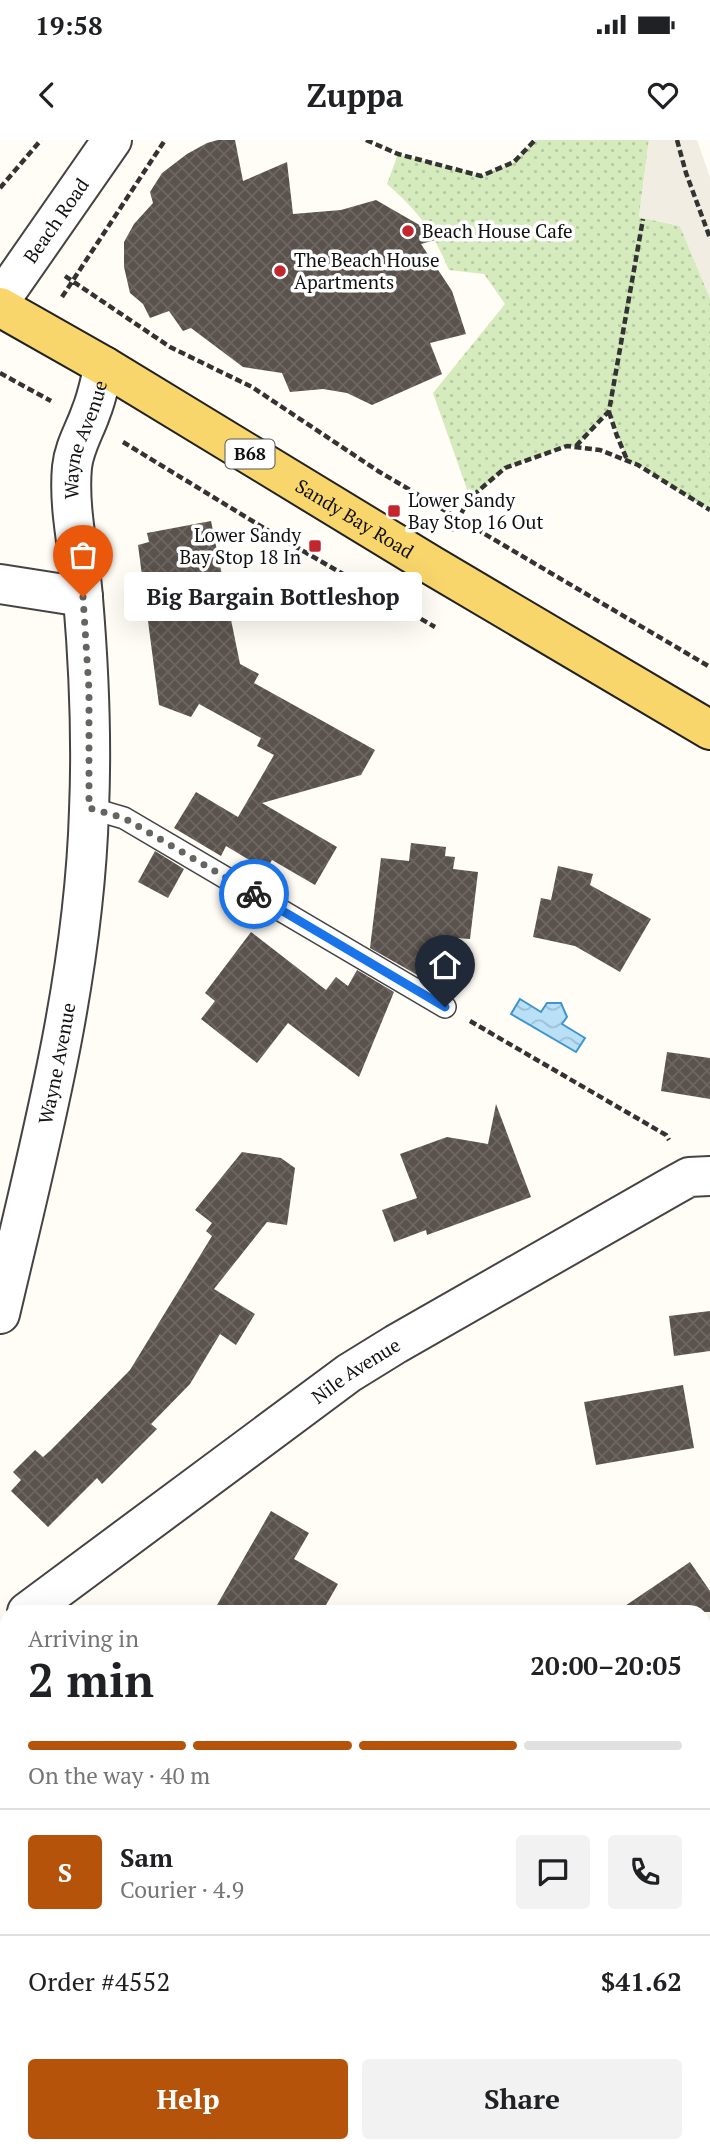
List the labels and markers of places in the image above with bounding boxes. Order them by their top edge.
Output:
place label: Beach House Cafe [422,218,573,243]
marker: Beach House Cafe [400,223,416,239]
place label: The Beach House Apartments [294,247,440,294]
marker: The Beach House Apartments [272,263,288,279]
place label: Lower Sandy Bay Stop 16 Out [408,487,544,534]
marker: Lower Sandy Bay Stop 16 Out [386,503,402,519]
place label: Lower Sandy Bay Stop 18 In [180,522,301,569]
pin [53,525,113,597]
marker: Lower Sandy Bay Stop 18 In [307,538,323,554]
callout: Big Bargain Bottleshop [125,573,422,622]
pin [415,935,475,1007]

